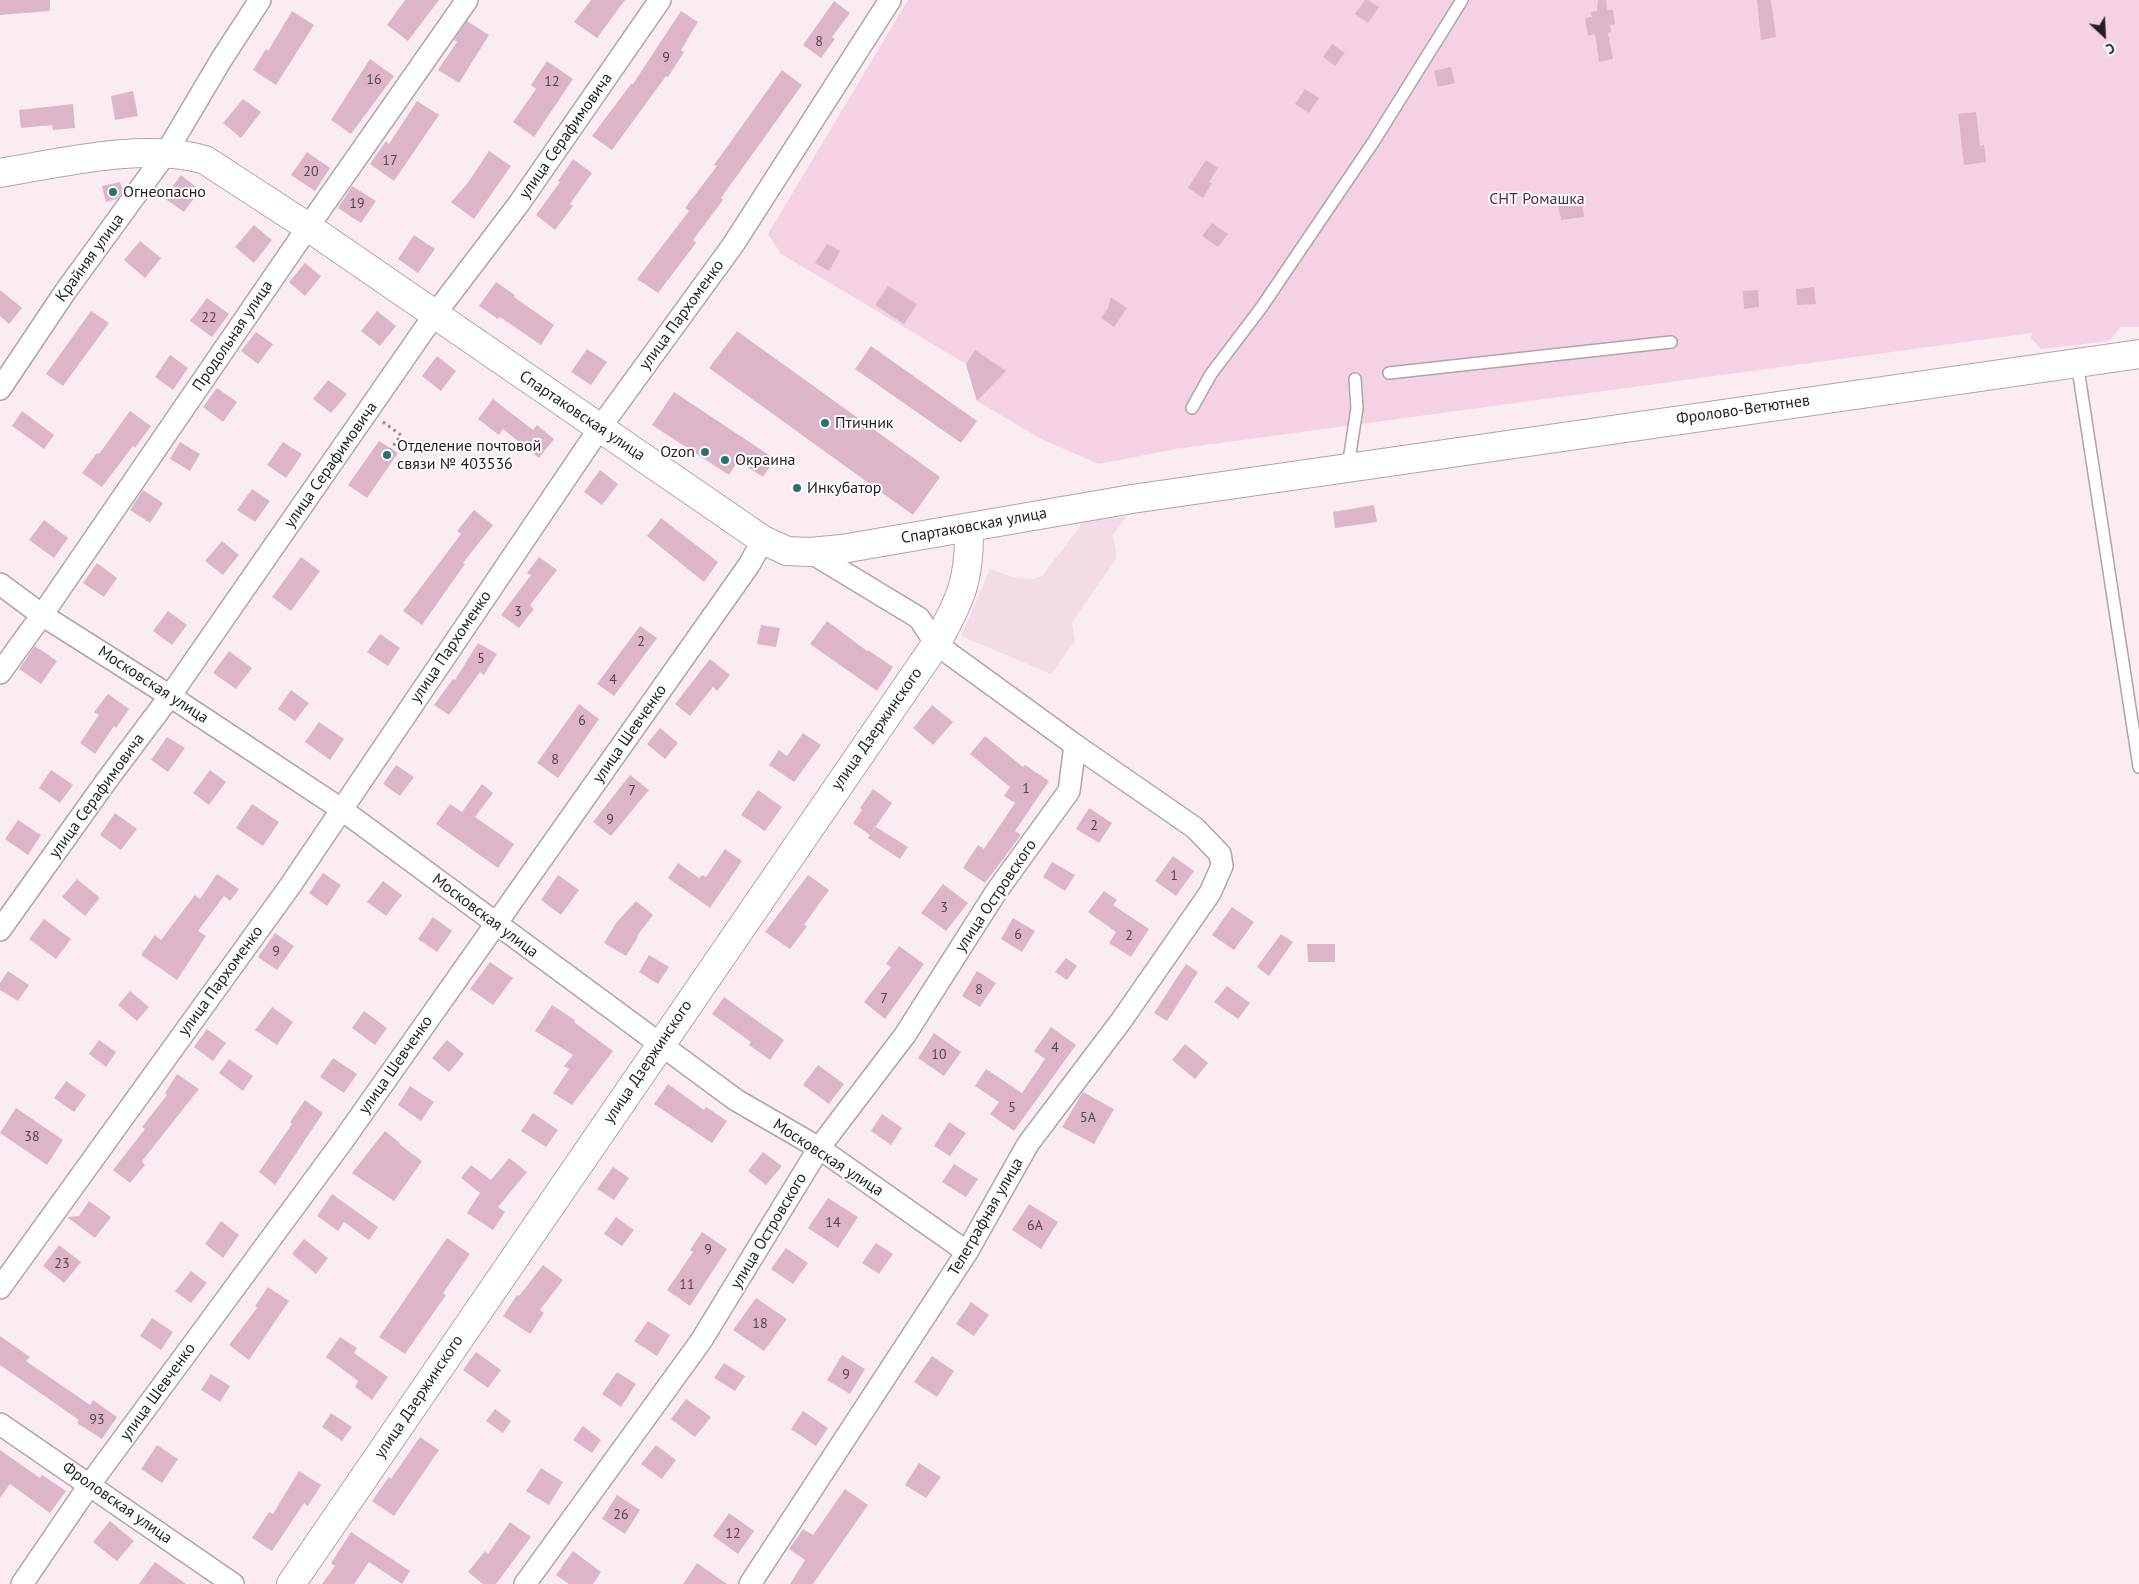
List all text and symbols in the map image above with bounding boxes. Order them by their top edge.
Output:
north arrow [2079,10,2129,60]
house number: 8 [815,34,823,50]
text: С [2103,39,2118,58]
house number: 9 [662,50,670,66]
street label: улица Серафимовича [515,69,617,203]
house number: 16 [366,72,382,88]
house number: 12 [544,74,560,90]
house number: 17 [382,153,398,169]
house number: 20 [303,164,319,180]
place label: Огнеопасно [123,182,206,202]
marker: Огнеопасно [107,186,119,198]
park label: СНТ Ромашка [1489,189,1585,209]
house number: 19 [349,196,365,212]
street label: Крайняя улица [52,210,128,306]
street label: улица Пархоменко [636,256,728,374]
street label: Продольная улица [189,277,277,395]
house number: 22 [201,310,217,326]
street label: Спартаковская улица [515,367,649,465]
street label: Фролово-Ветютнев [1675,391,1811,429]
street label: улица Серафимовича [280,398,382,532]
place label: Птичник [835,413,894,433]
marker: Птичник [819,417,831,429]
place label: Отделение почтовой связи № 403536 [397,436,541,474]
place label: Ozon [660,442,695,462]
marker: Ozon [699,446,711,458]
marker: Отделение почтовой связи № 403536 [381,449,393,461]
place label: Окраина [735,450,795,470]
marker: Окраина [719,454,731,466]
place label: Инкубатор [807,478,881,498]
marker: Инкубатор [791,482,803,494]
street label: Спартаковская улица [900,504,1048,548]
street label: улица Пархоменко [406,587,496,707]
house number: 3 [514,604,522,620]
house number: 2 [637,634,645,650]
street label: Московская улица [94,642,212,728]
house number: 5 [477,651,485,667]
street label: улица Дзержинского [828,664,926,794]
house number: 4 [609,672,617,688]
street label: улица Шевченко [589,681,671,787]
house number: 6 [578,713,586,729]
street label: улица Серафимовича [45,730,149,862]
house number: 8 [551,752,559,768]
house number: 1 [1022,781,1030,797]
house number: 7 [628,783,636,799]
house number: 9 [606,812,614,828]
house number: 2 [1090,818,1098,834]
street label: улица Островского [951,836,1041,956]
house number: 1 [1170,868,1178,884]
street label: Московская улица [428,870,542,962]
house number: 3 [940,900,948,916]
street label: улица Пархоменко [175,922,267,1040]
house number: 6 [1014,927,1022,943]
house number: 2 [1125,928,1133,944]
house number: 9 [272,944,280,960]
house number: 8 [975,982,983,998]
house number: 7 [880,991,888,1007]
street label: улица Дзержинского [600,997,696,1127]
street label: улица Шевченко [355,1012,437,1118]
house number: 4 [1051,1040,1059,1056]
house number: 10 [931,1047,947,1063]
house number: 5 [1008,1100,1016,1116]
house number: 5А [1080,1110,1096,1126]
street label: Московская улица [769,1115,887,1201]
house number: 38 [24,1129,40,1145]
street label: Телеграфная улица [944,1154,1028,1280]
street label: улица Островского [727,1169,811,1293]
house number: 14 [825,1215,841,1231]
house number: 6А [1027,1218,1043,1234]
house number: 9 [704,1242,712,1258]
house number: 23 [54,1256,70,1272]
house number: 11 [679,1277,695,1293]
house number: 18 [752,1316,768,1332]
street label: улица Дзержинского [371,1332,467,1462]
street label: улица Шевченко [116,1340,200,1444]
house number: 9 [842,1367,850,1383]
house number: 93 [89,1412,105,1428]
street label: Фроловская улица [58,1458,176,1548]
house number: 26 [613,1507,629,1523]
house number: 12 [725,1526,741,1542]

